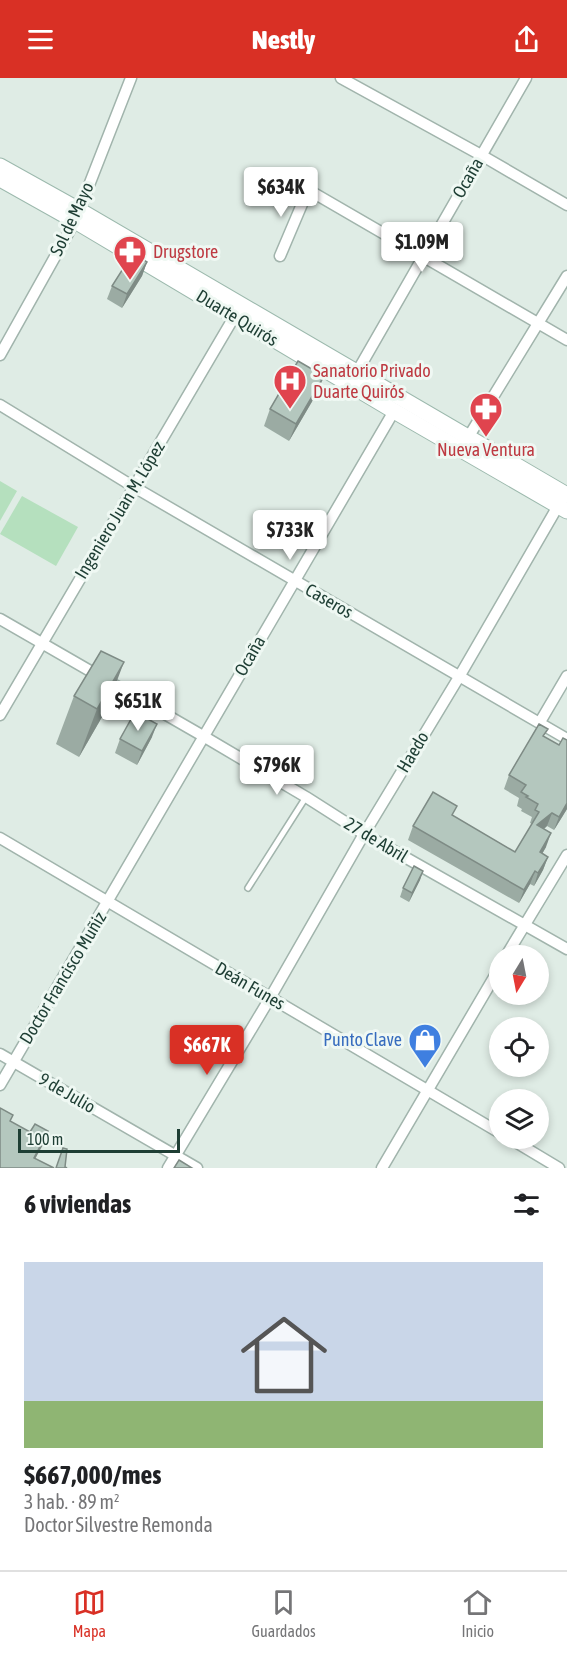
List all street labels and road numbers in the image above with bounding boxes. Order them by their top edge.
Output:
street label: Ocaña [448,154,487,201]
street label: Sol de Mayo [45,179,98,259]
street label: Duarte Quirós [193,285,282,350]
street label: Ingeniero Juan M. López [70,437,169,582]
street label: Caseros [302,579,357,622]
street label: Ocaña [230,632,269,679]
street label: Haedo [392,728,433,776]
street label: 27 de Abril [341,813,412,867]
street label: Doctor Francisco Muñiz [15,908,111,1048]
street label: Deán Funes [212,957,289,1014]
street label: 9 de Julio [35,1068,99,1117]

